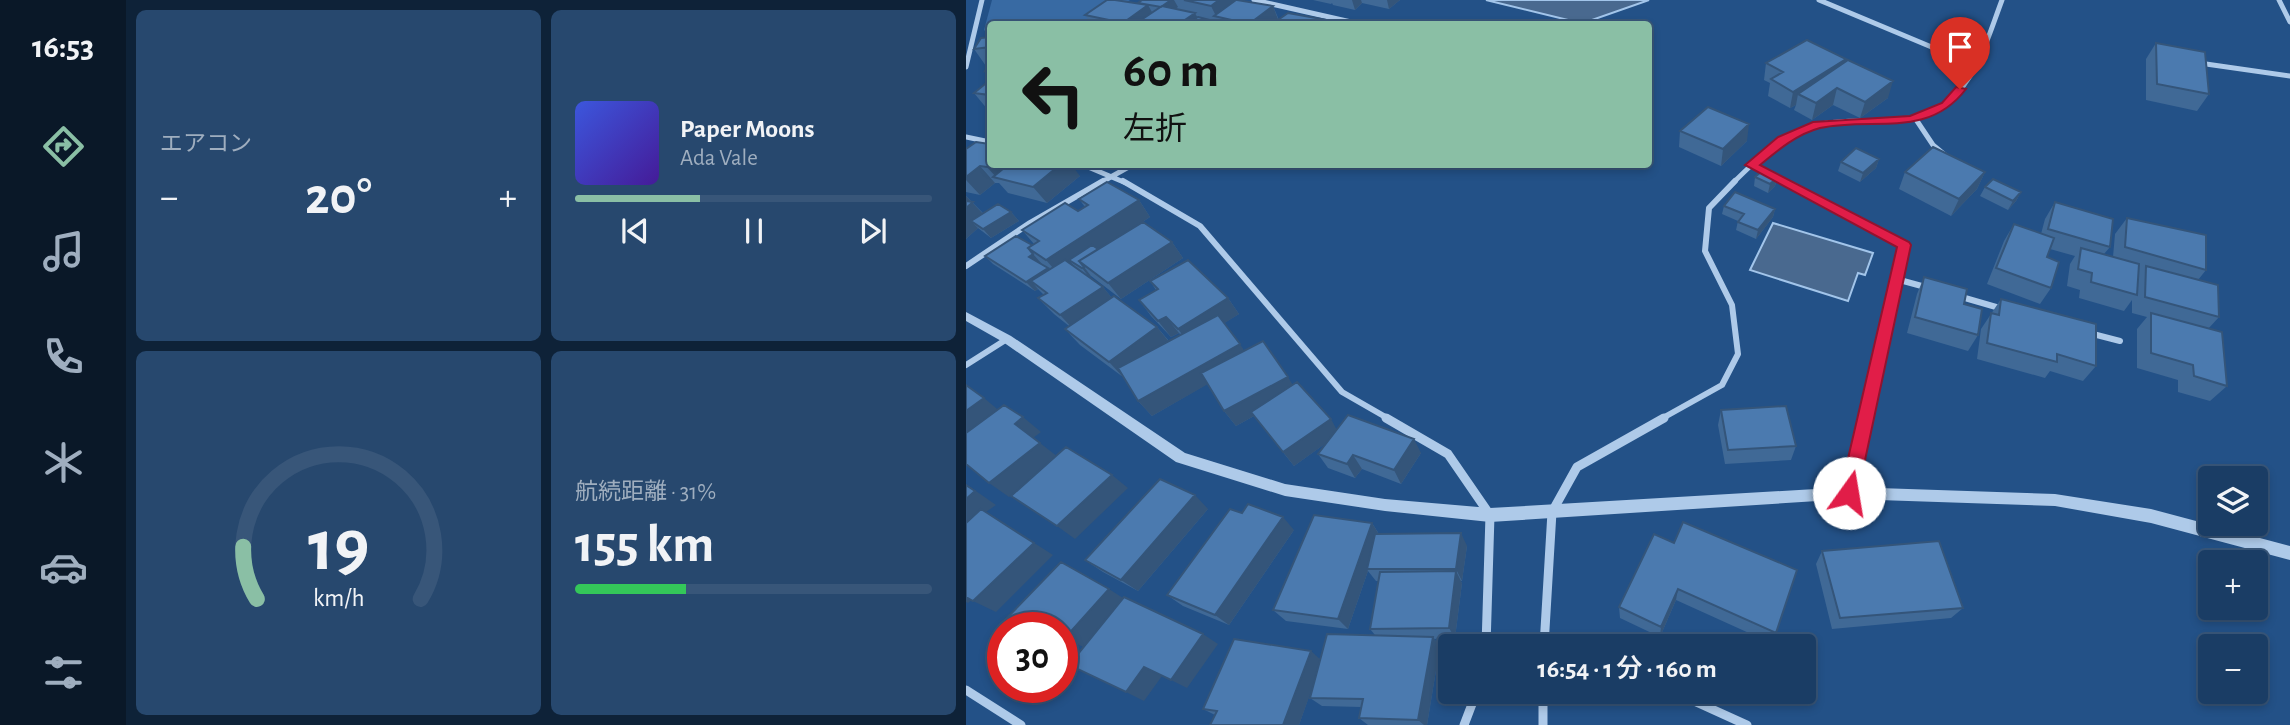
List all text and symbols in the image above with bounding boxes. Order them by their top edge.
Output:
pin [1930,17,1990,89]
icon: arrive [1941,28,1979,66]
text: 16:53 [32,31,94,63]
text: 60 m [1123,47,1219,96]
icon: left [1008,49,1099,140]
text: 左折 [1123,113,1187,145]
text: Paper Moons [680,116,815,142]
icon: directions [39,122,88,171]
text: エアコン [160,133,252,156]
text: Ada Vale [680,147,758,170]
text: 20° [305,171,372,223]
text: − [160,179,178,217]
text: + [499,179,517,217]
icon: previous [616,212,654,250]
icon: pause [735,212,773,250]
icon: next [854,212,892,250]
icon: music [39,227,88,276]
icon: phone [39,332,88,381]
icon: climate [39,438,88,487]
position arrow [1812,456,1886,530]
map controls [2198,466,2268,704]
button: layers [2198,466,2268,536]
text: 航続距離 · 31% [575,481,716,504]
text: 19 [308,511,369,584]
text: 155 km [575,519,714,571]
icon: car [39,543,88,592]
button: + [2198,550,2268,620]
text: km/h [313,586,364,611]
speed limit sign: 30 [987,612,1078,703]
button: − [2198,634,2268,704]
icon: filters [39,648,88,697]
text: 16:54 · 1 分 · 160 m [1537,656,1717,682]

